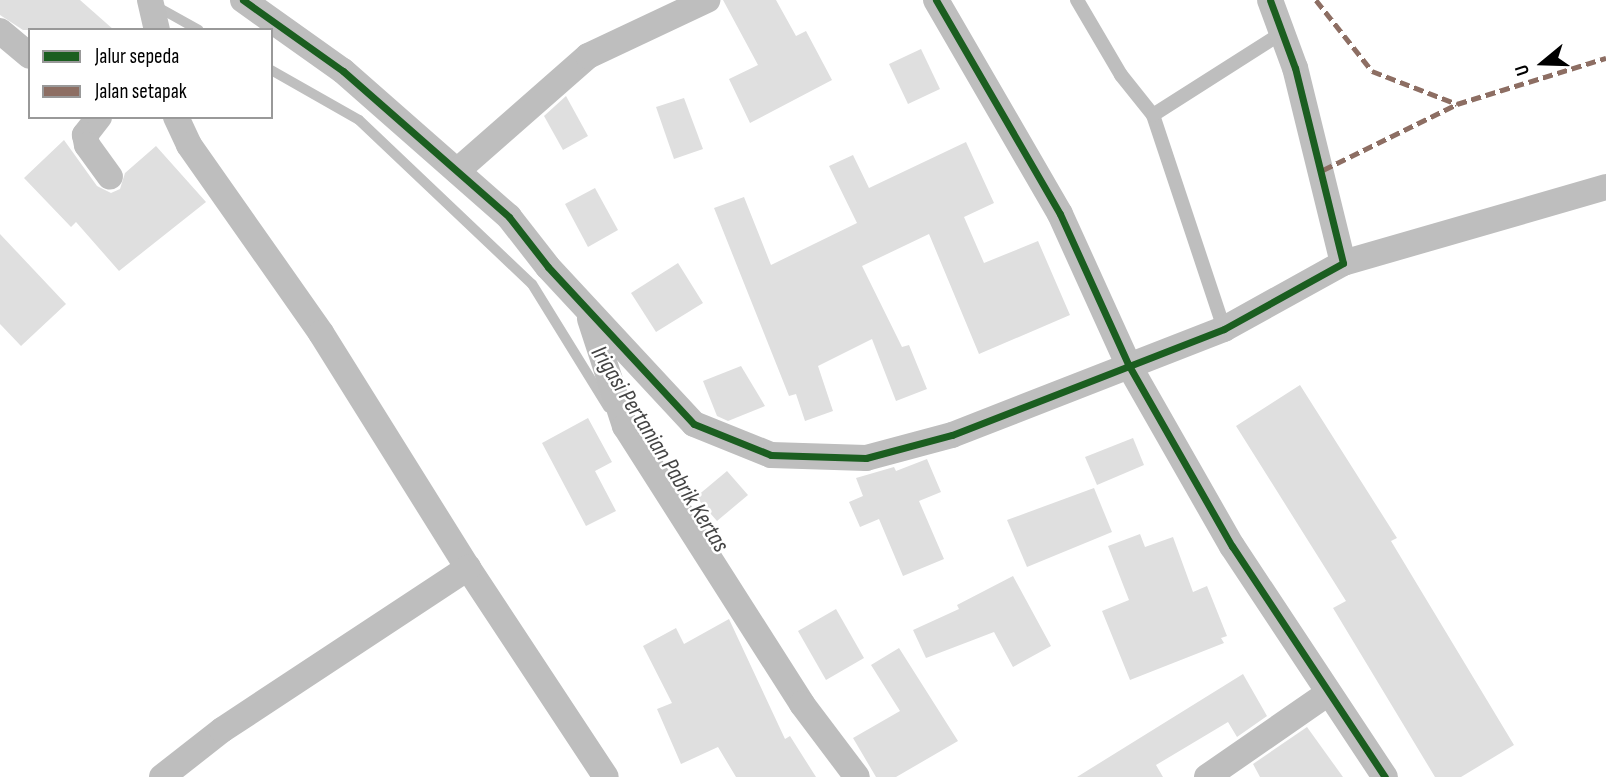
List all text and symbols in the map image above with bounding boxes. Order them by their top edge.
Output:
legend [28,28,273,119]
north arrow [1508,28,1578,98]
text: Jalur sepeda [95,44,179,69]
text: U [1510,62,1535,78]
text: Jalan setapak [95,79,187,104]
water label: Irigasi Pertanian Pabrik Kertas [585,340,735,558]

